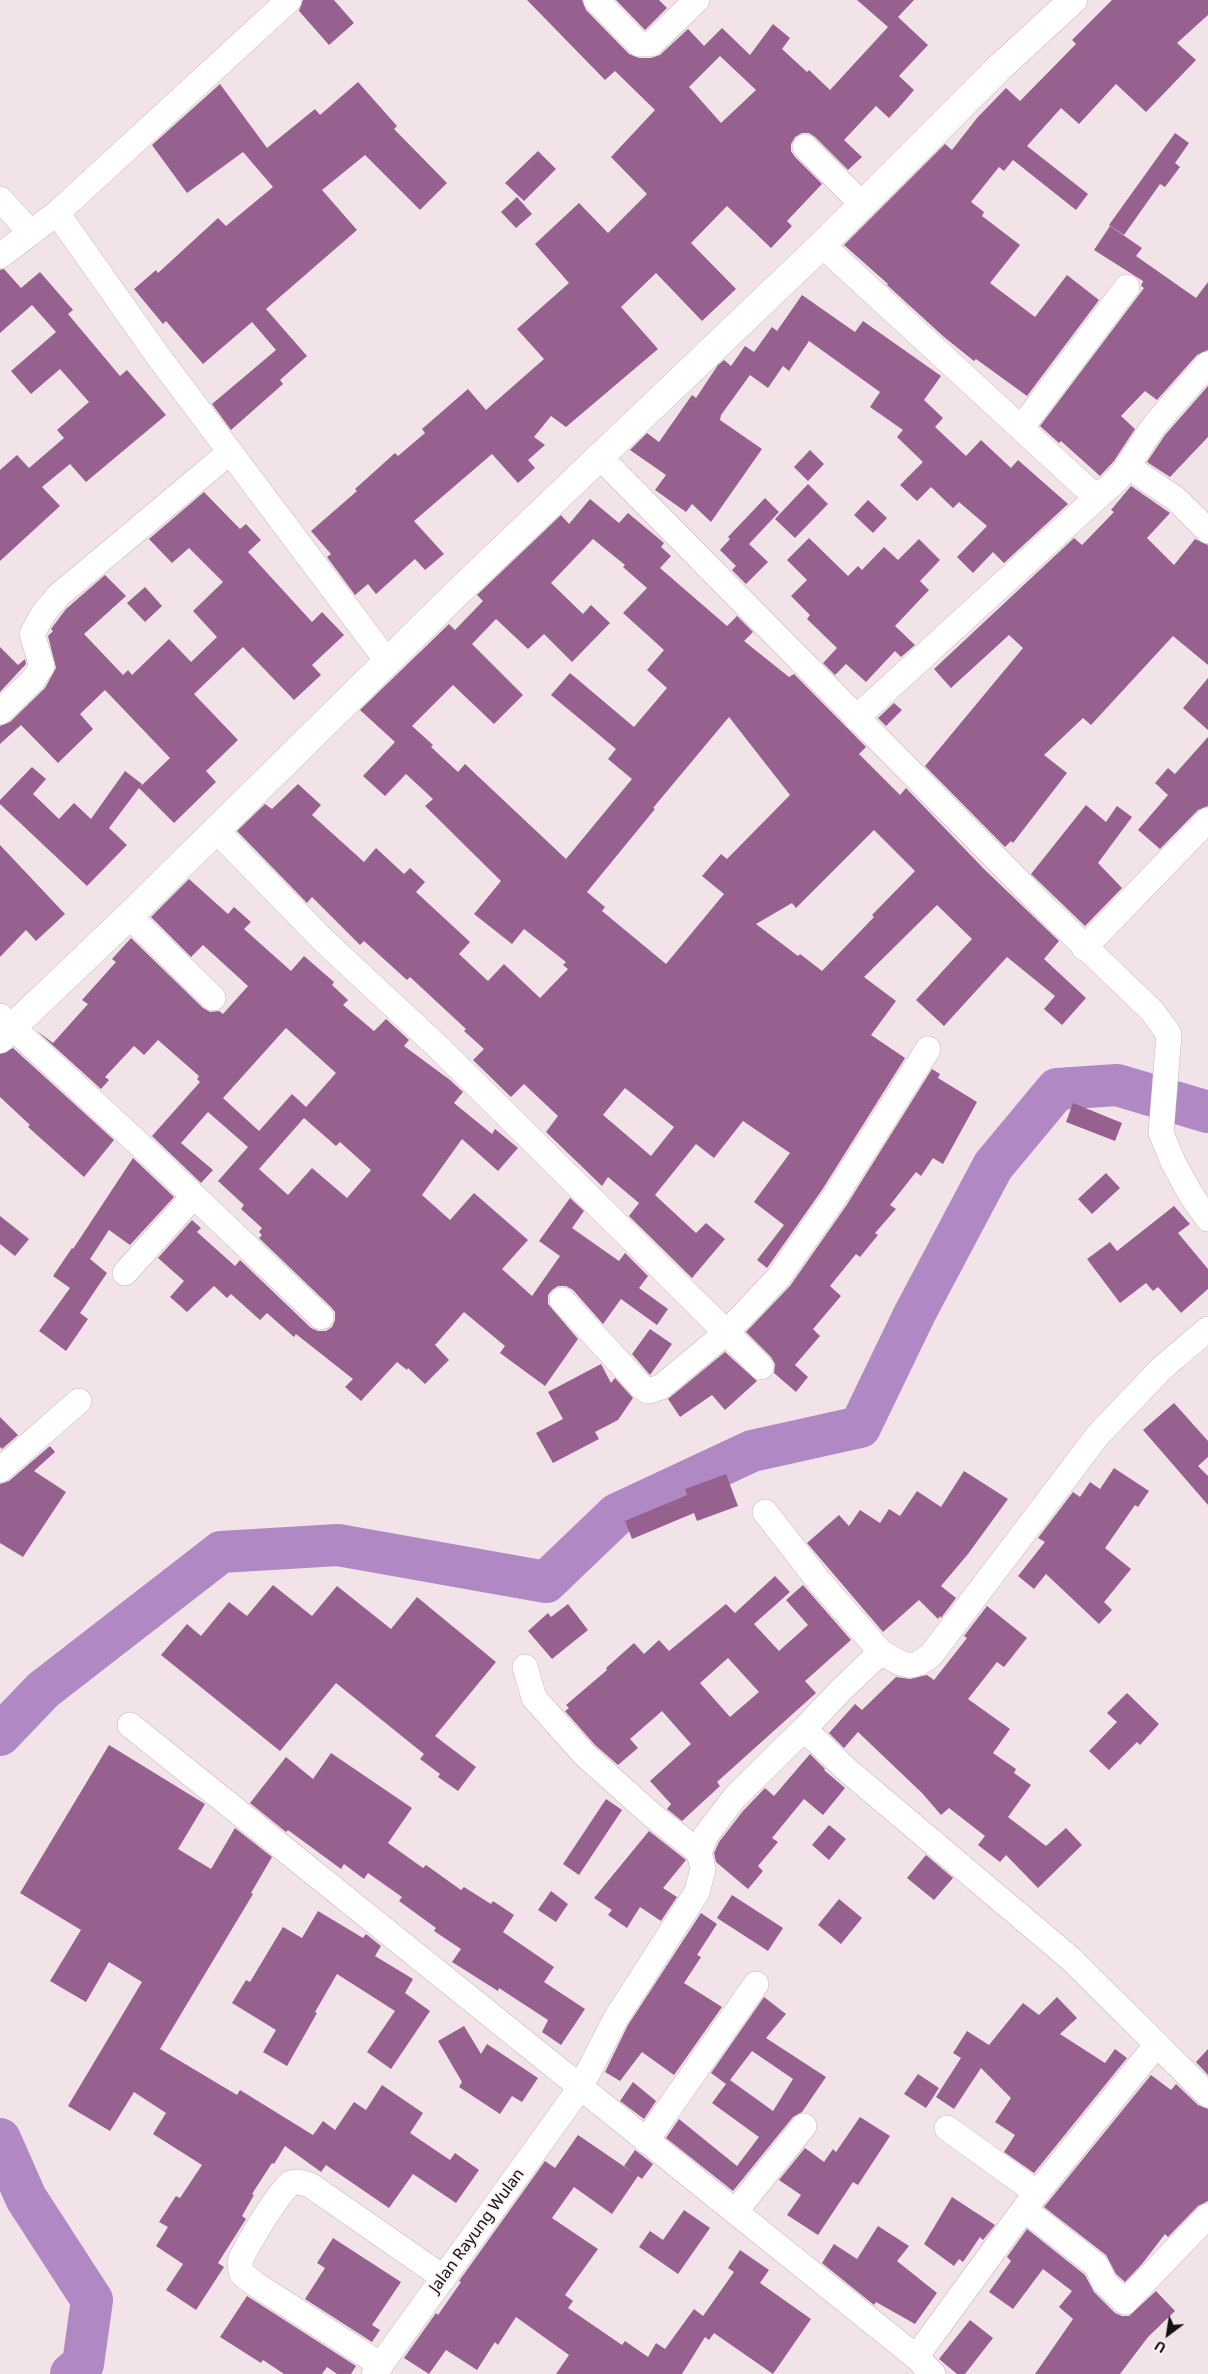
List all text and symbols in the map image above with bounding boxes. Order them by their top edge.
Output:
street label: Jalan Rayung Wulan [425,2165,529,2297]
north arrow [1143,2309,1193,2359]
text: U [1151,2336,1169,2358]

